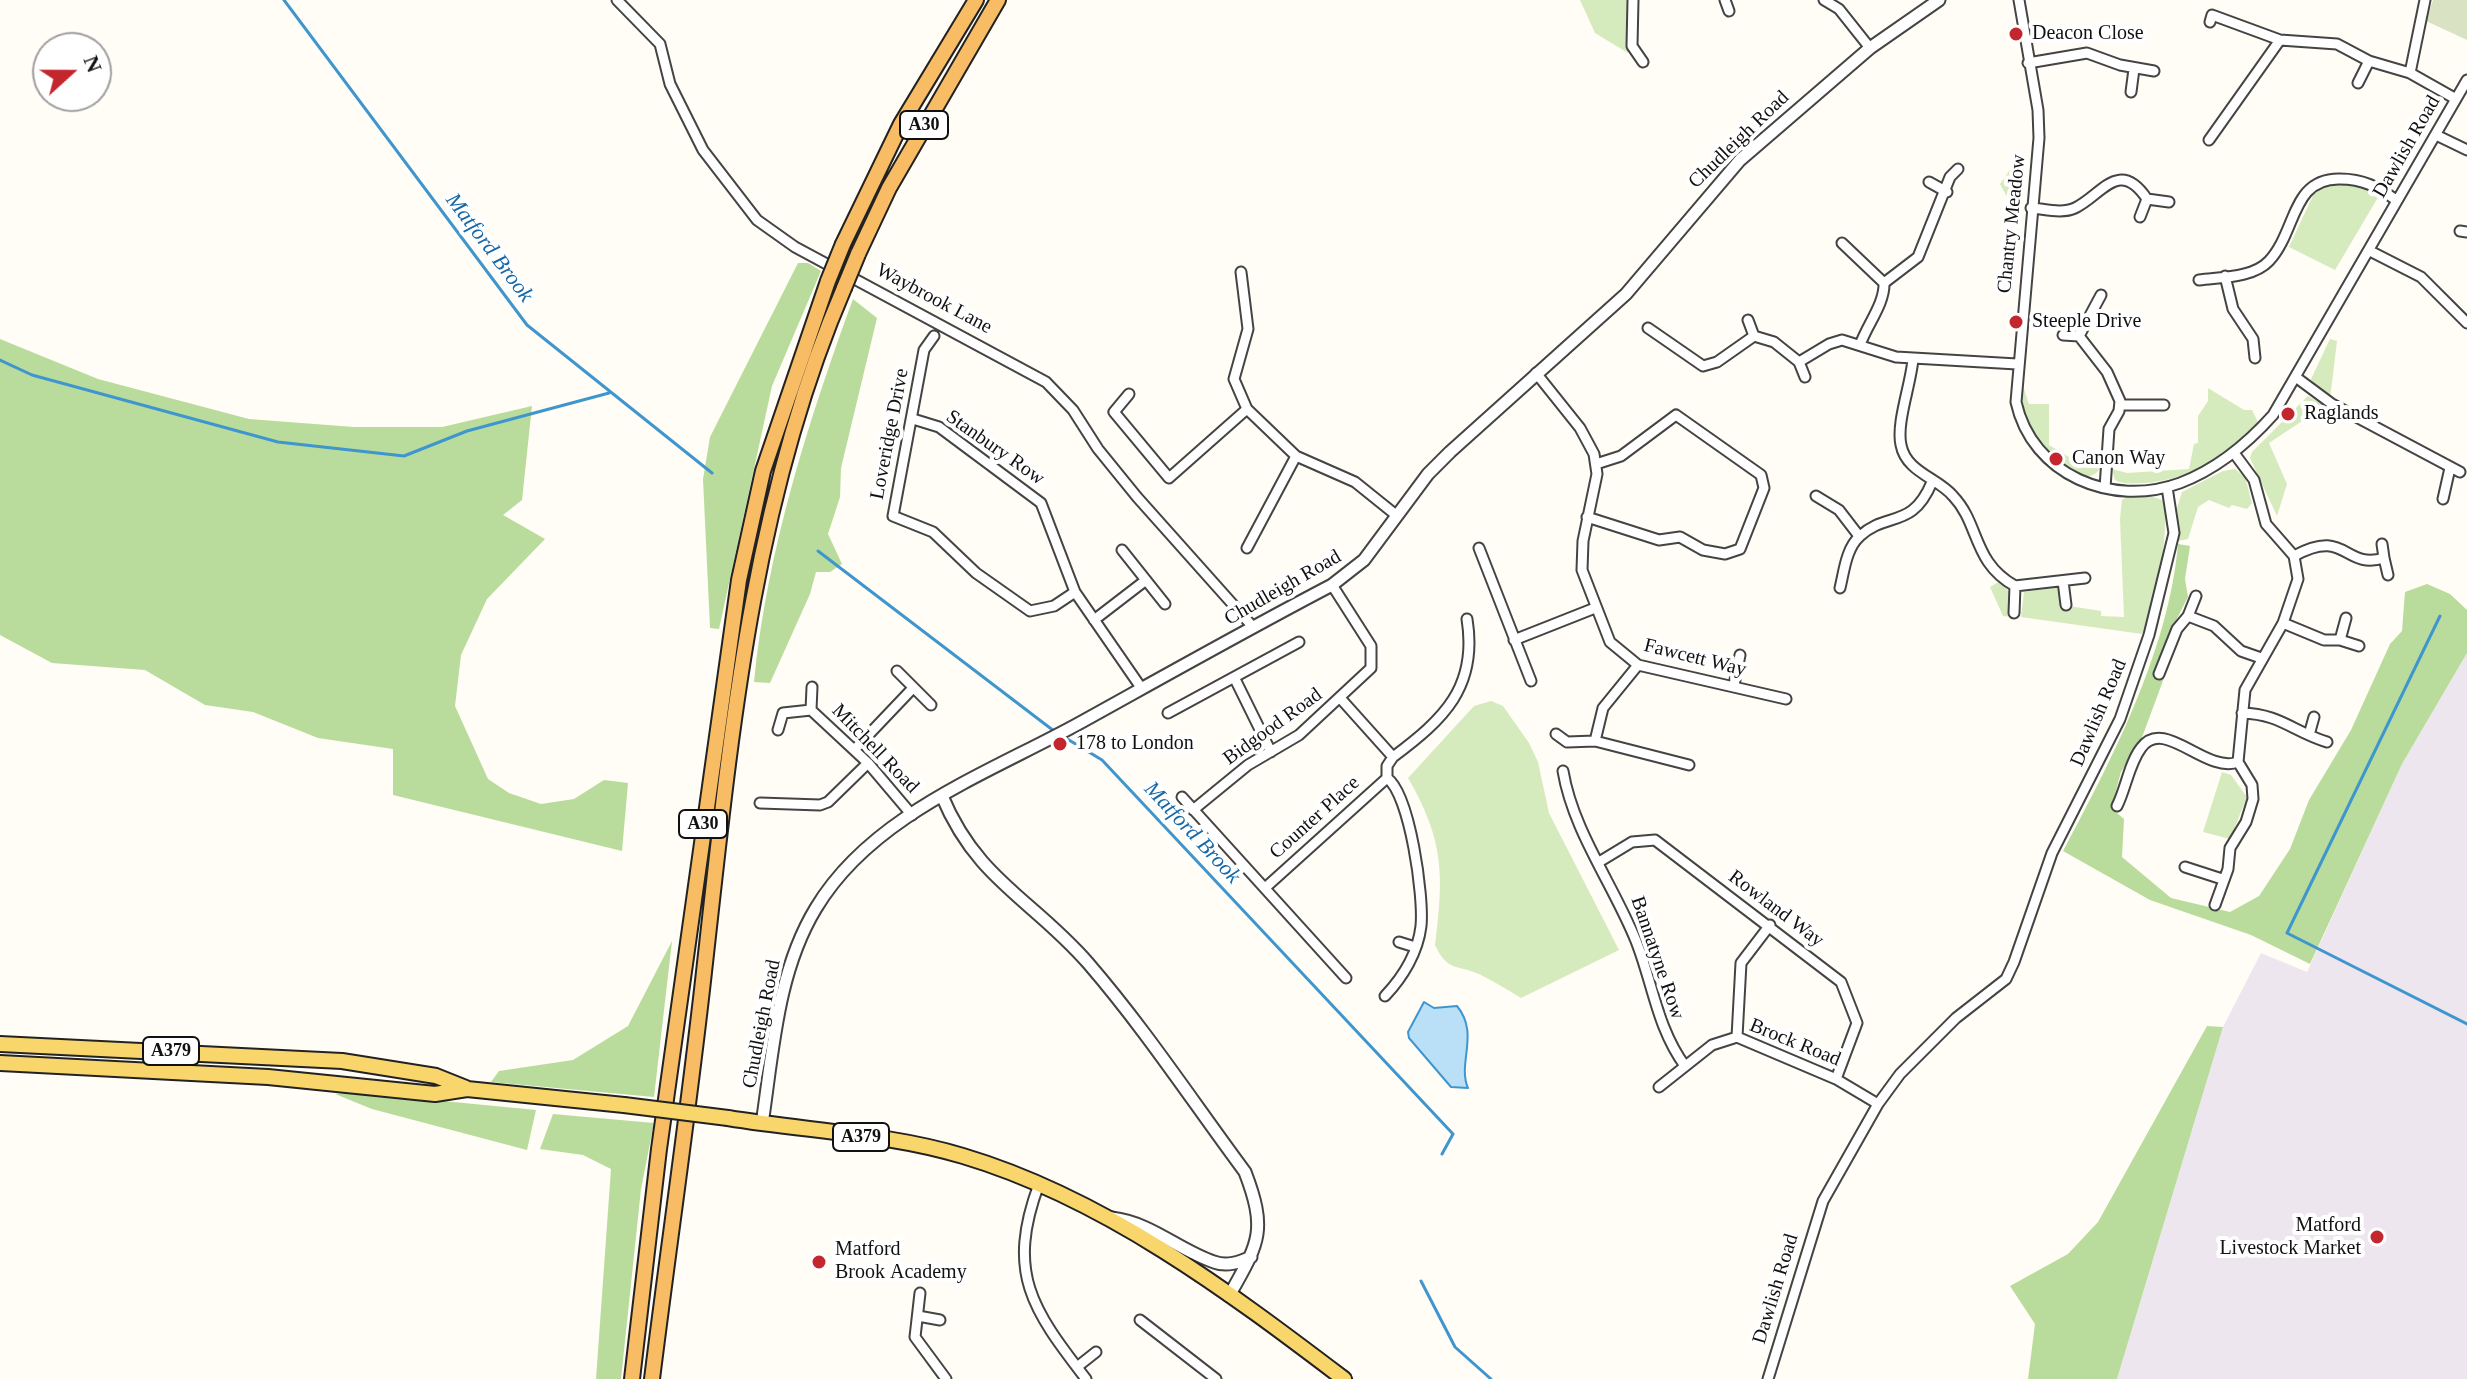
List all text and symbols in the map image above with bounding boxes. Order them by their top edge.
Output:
place label: Deacon Close [2032,22,2144,46]
marker: Deacon Close [2007,25,2025,43]
north arrow [32,32,112,112]
text: N [78,52,108,76]
street label: Chudleigh Road [1684,86,1794,194]
street label: Dawlish Road [2368,92,2446,202]
road number: A30 [900,111,948,139]
street label: Chantry Meadow [1993,153,2031,295]
water label: Matford Brook [439,188,539,308]
street label: Waybrook Lane [872,258,996,340]
place label: Steeple Drive [2032,310,2141,334]
marker: Steeple Drive [2007,313,2025,331]
street label: Loveridge Drive [866,367,914,501]
place label: Raglands [2304,402,2378,426]
street label: Stanbury Row [941,405,1049,491]
marker: Raglands [2279,405,2297,423]
place label: Canon Way [2072,447,2165,471]
marker: Canon Way [2047,450,2065,468]
street label: Chudleigh Road [1220,545,1346,631]
street label: Fawcett Way [1641,634,1749,682]
street label: Dawlish Road [2066,656,2132,770]
street label: Bidgood Road [1219,683,1327,771]
street label: Mitchell Road [826,699,924,799]
place label: 178 to London [1076,732,1194,756]
marker: 178 to London [1051,735,1069,753]
street label: Counter Place [1265,771,1365,865]
water label: Matford Brook [1138,777,1246,889]
road number: A30 [679,810,727,838]
street label: Rowland Way [1724,865,1828,953]
street label: Bannatyne Row [1625,893,1689,1023]
street label: Chudleigh Road [738,958,786,1090]
street label: Brock Road [1746,1014,1844,1072]
road number: A379 [143,1037,199,1065]
road number: A379 [833,1123,889,1151]
place label: Matford Livestock Market [2219,1214,2361,1261]
marker: Matford Livestock Market [2368,1228,2386,1246]
street label: Dawlish Road [1748,1231,1804,1347]
place label: Matford Brook Academy [835,1238,967,1285]
marker: Matford Brook Academy [810,1253,828,1271]

